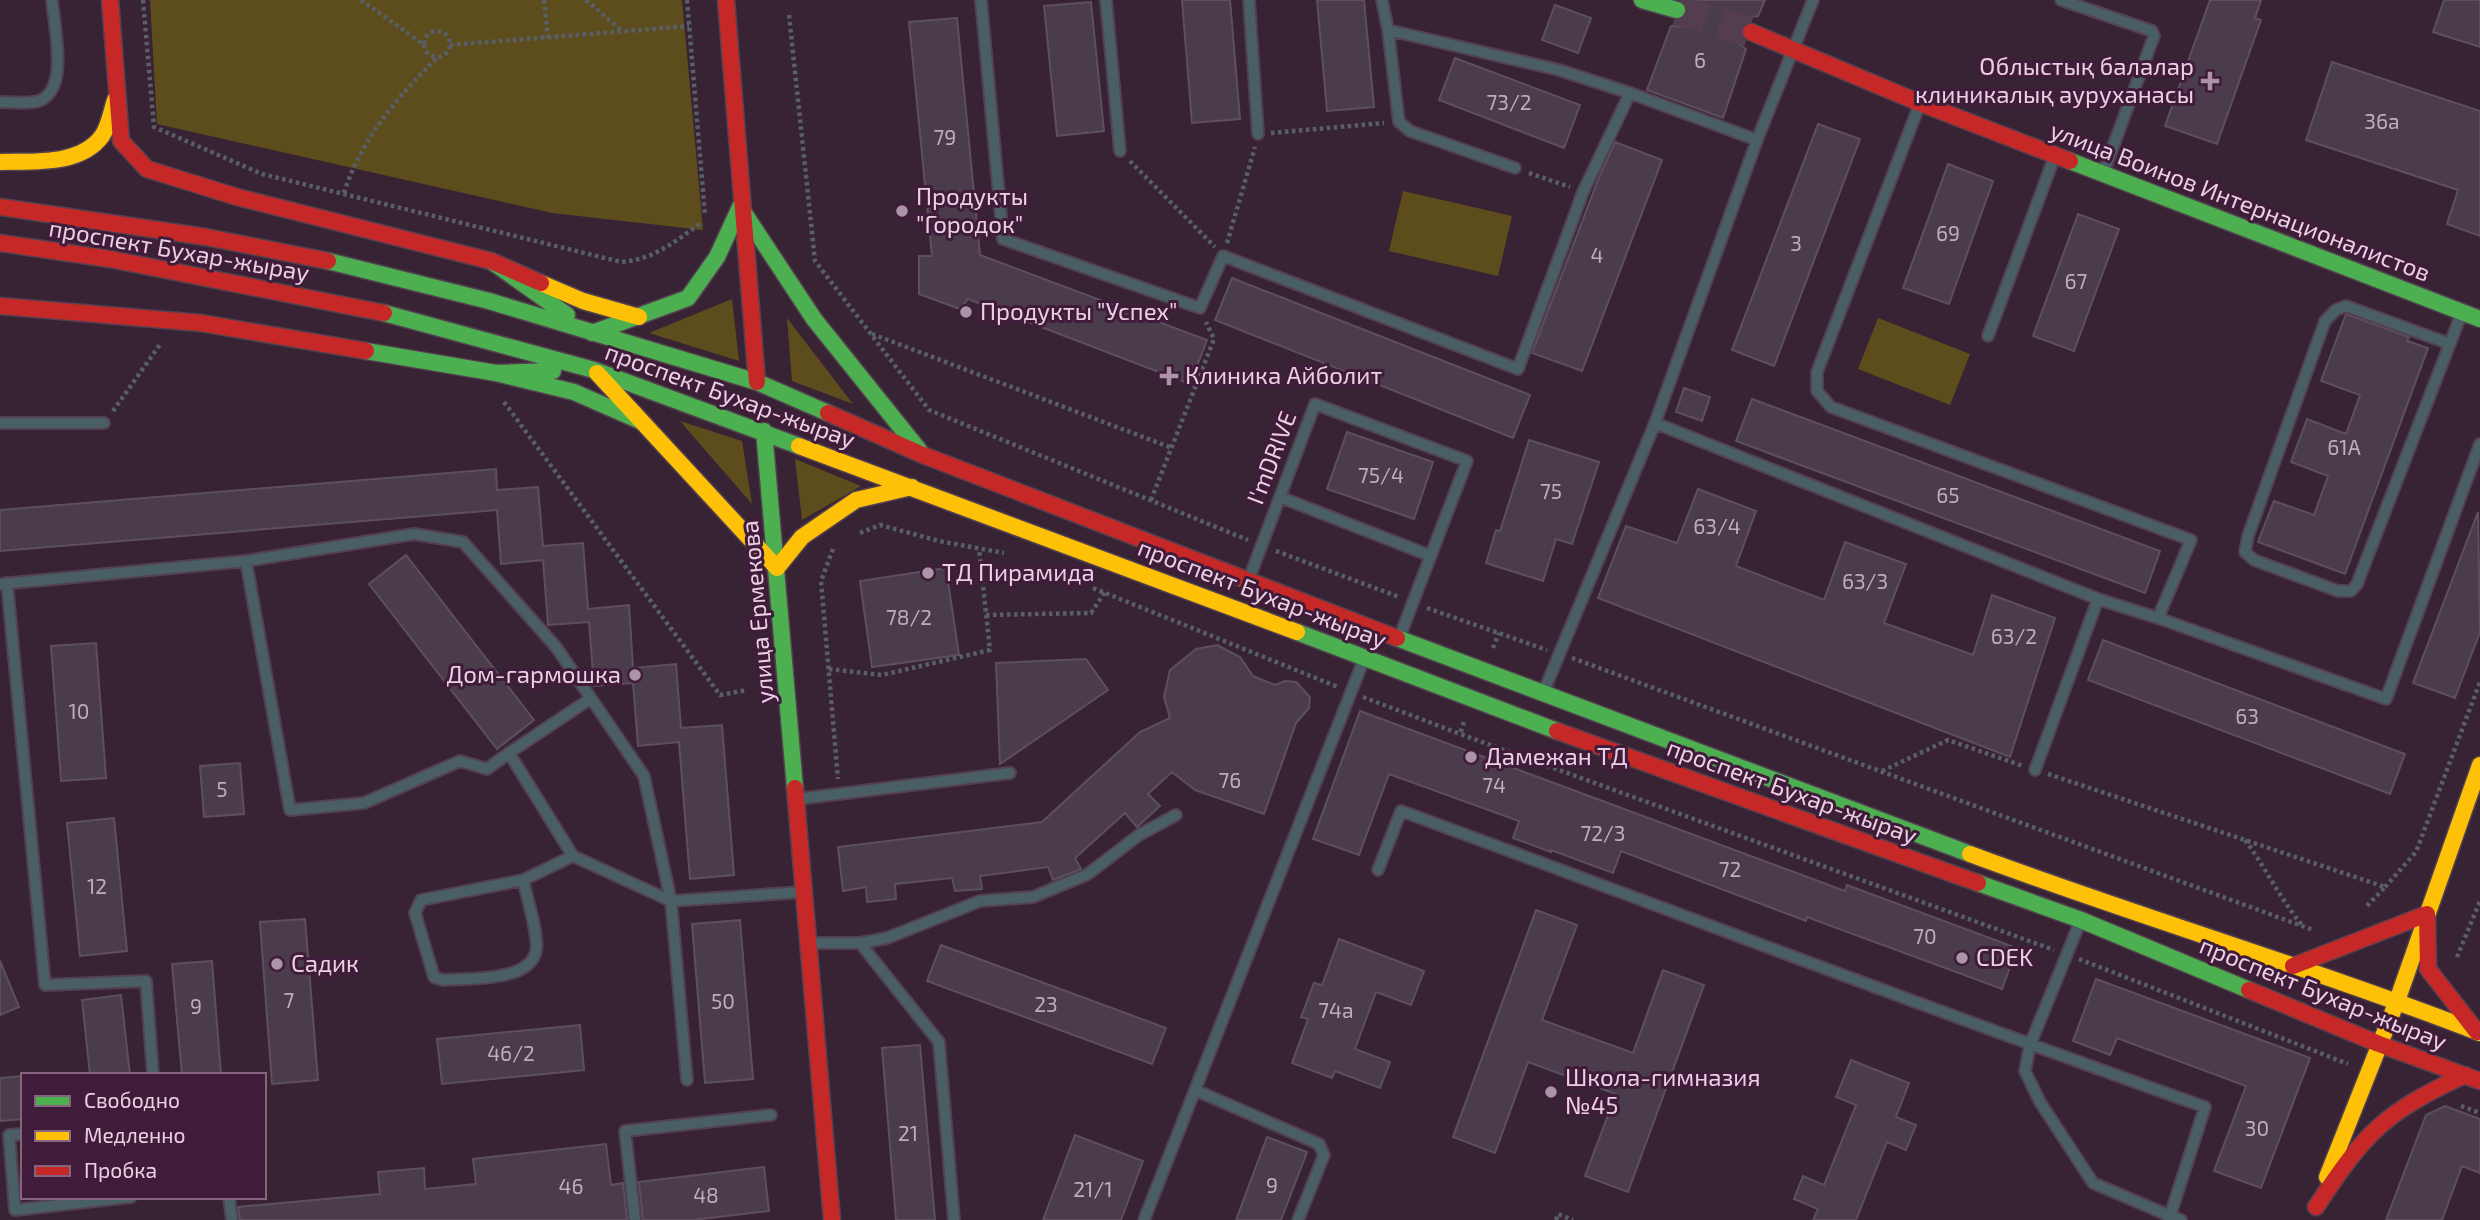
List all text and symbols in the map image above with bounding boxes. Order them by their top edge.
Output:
house number: 6 [1694,47,1706,72]
place label: Облыстық балалар клиникалық ауруханасы [1915,51,2194,109]
marker: Облыстық балалар клиникалық ауруханасы [2200,71,2220,91]
house number: 73/2 [1486,89,1532,114]
house number: 36а [2364,108,2400,133]
street label: улица Воинов Интернационалистов [2046,115,2435,288]
house number: 79 [934,124,956,149]
place label: Продукты "Городок" [916,181,1028,238]
marker: Продукты "Городок" [894,203,910,219]
street label: проспект Бухар-жырау [47,212,312,288]
house number: 69 [1936,220,1960,245]
house number: 3 [1790,230,1802,255]
house number: 4 [1591,242,1603,267]
house number: 67 [2065,268,2088,293]
place label: Продукты "Успех" [980,296,1177,326]
marker: Продукты "Успех" [958,304,974,320]
street label: проспект Бухар-жырау [601,336,860,454]
place label: Клиника Айболит [1185,360,1382,389]
marker: Клиника Айболит [1159,366,1179,386]
street label: I'mDRIVE [1240,407,1302,508]
house number: 61А [2327,434,2361,459]
house number: 75/4 [1358,462,1404,487]
house number: 75 [1540,478,1562,503]
house number: 65 [1936,482,1960,507]
house number: 63/4 [1693,513,1741,538]
street label: улица Ермекова [734,519,780,705]
street label: проспект Бухар-жырау [1134,532,1391,654]
place label: ТД Пирамида [942,557,1095,586]
marker: ТД Пирамида [920,565,936,581]
house number: 63/3 [1842,568,1888,593]
house number: 78/2 [886,604,932,629]
house number: 63/2 [1991,623,2037,648]
place label: Дом-гармошка [447,659,621,688]
marker: Дом-гармошка [627,667,643,683]
house number: 10 [68,698,90,723]
house number: 63 [2235,703,2259,728]
street label: проспект Бухар-жырау [1663,732,1922,850]
place label: Дамежан ТД [1485,741,1628,770]
marker: Дамежан ТД [1463,749,1479,765]
house number: 76 [1219,767,1241,792]
house number: 74 [1482,772,1506,797]
house number: 5 [216,776,228,801]
house number: 72/3 [1580,820,1626,845]
house number: 72 [1719,856,1741,881]
house number: 12 [87,873,107,898]
house number: 70 [1913,923,1937,948]
street label: проспект Бухар-жырау [2195,930,2452,1057]
place label: CDEK [1976,942,2033,971]
place label: Садик [291,948,359,977]
marker: CDEK [1954,950,1970,966]
marker: Садик [269,956,285,972]
house number: 7 [284,987,295,1012]
house number: 50 [711,988,735,1013]
house number: 23 [1034,991,1058,1016]
house number: 9 [190,993,202,1018]
house number: 74а [1318,997,1354,1022]
house number: 46/2 [487,1040,535,1065]
place label: Школа-гимназия №45 [1565,1062,1760,1119]
legend [21,1073,266,1199]
marker: Школа-гимназия №45 [1543,1084,1559,1100]
text: Свободно [84,1087,180,1112]
house number: 30 [2245,1115,2269,1140]
house number: 21 [898,1120,918,1145]
text: Медленно [84,1122,186,1147]
text: Пробка [84,1157,157,1182]
house number: 9 [1266,1172,1278,1197]
house number: 46 [559,1173,583,1198]
house number: 21/1 [1073,1176,1113,1201]
house number: 48 [693,1182,719,1207]

